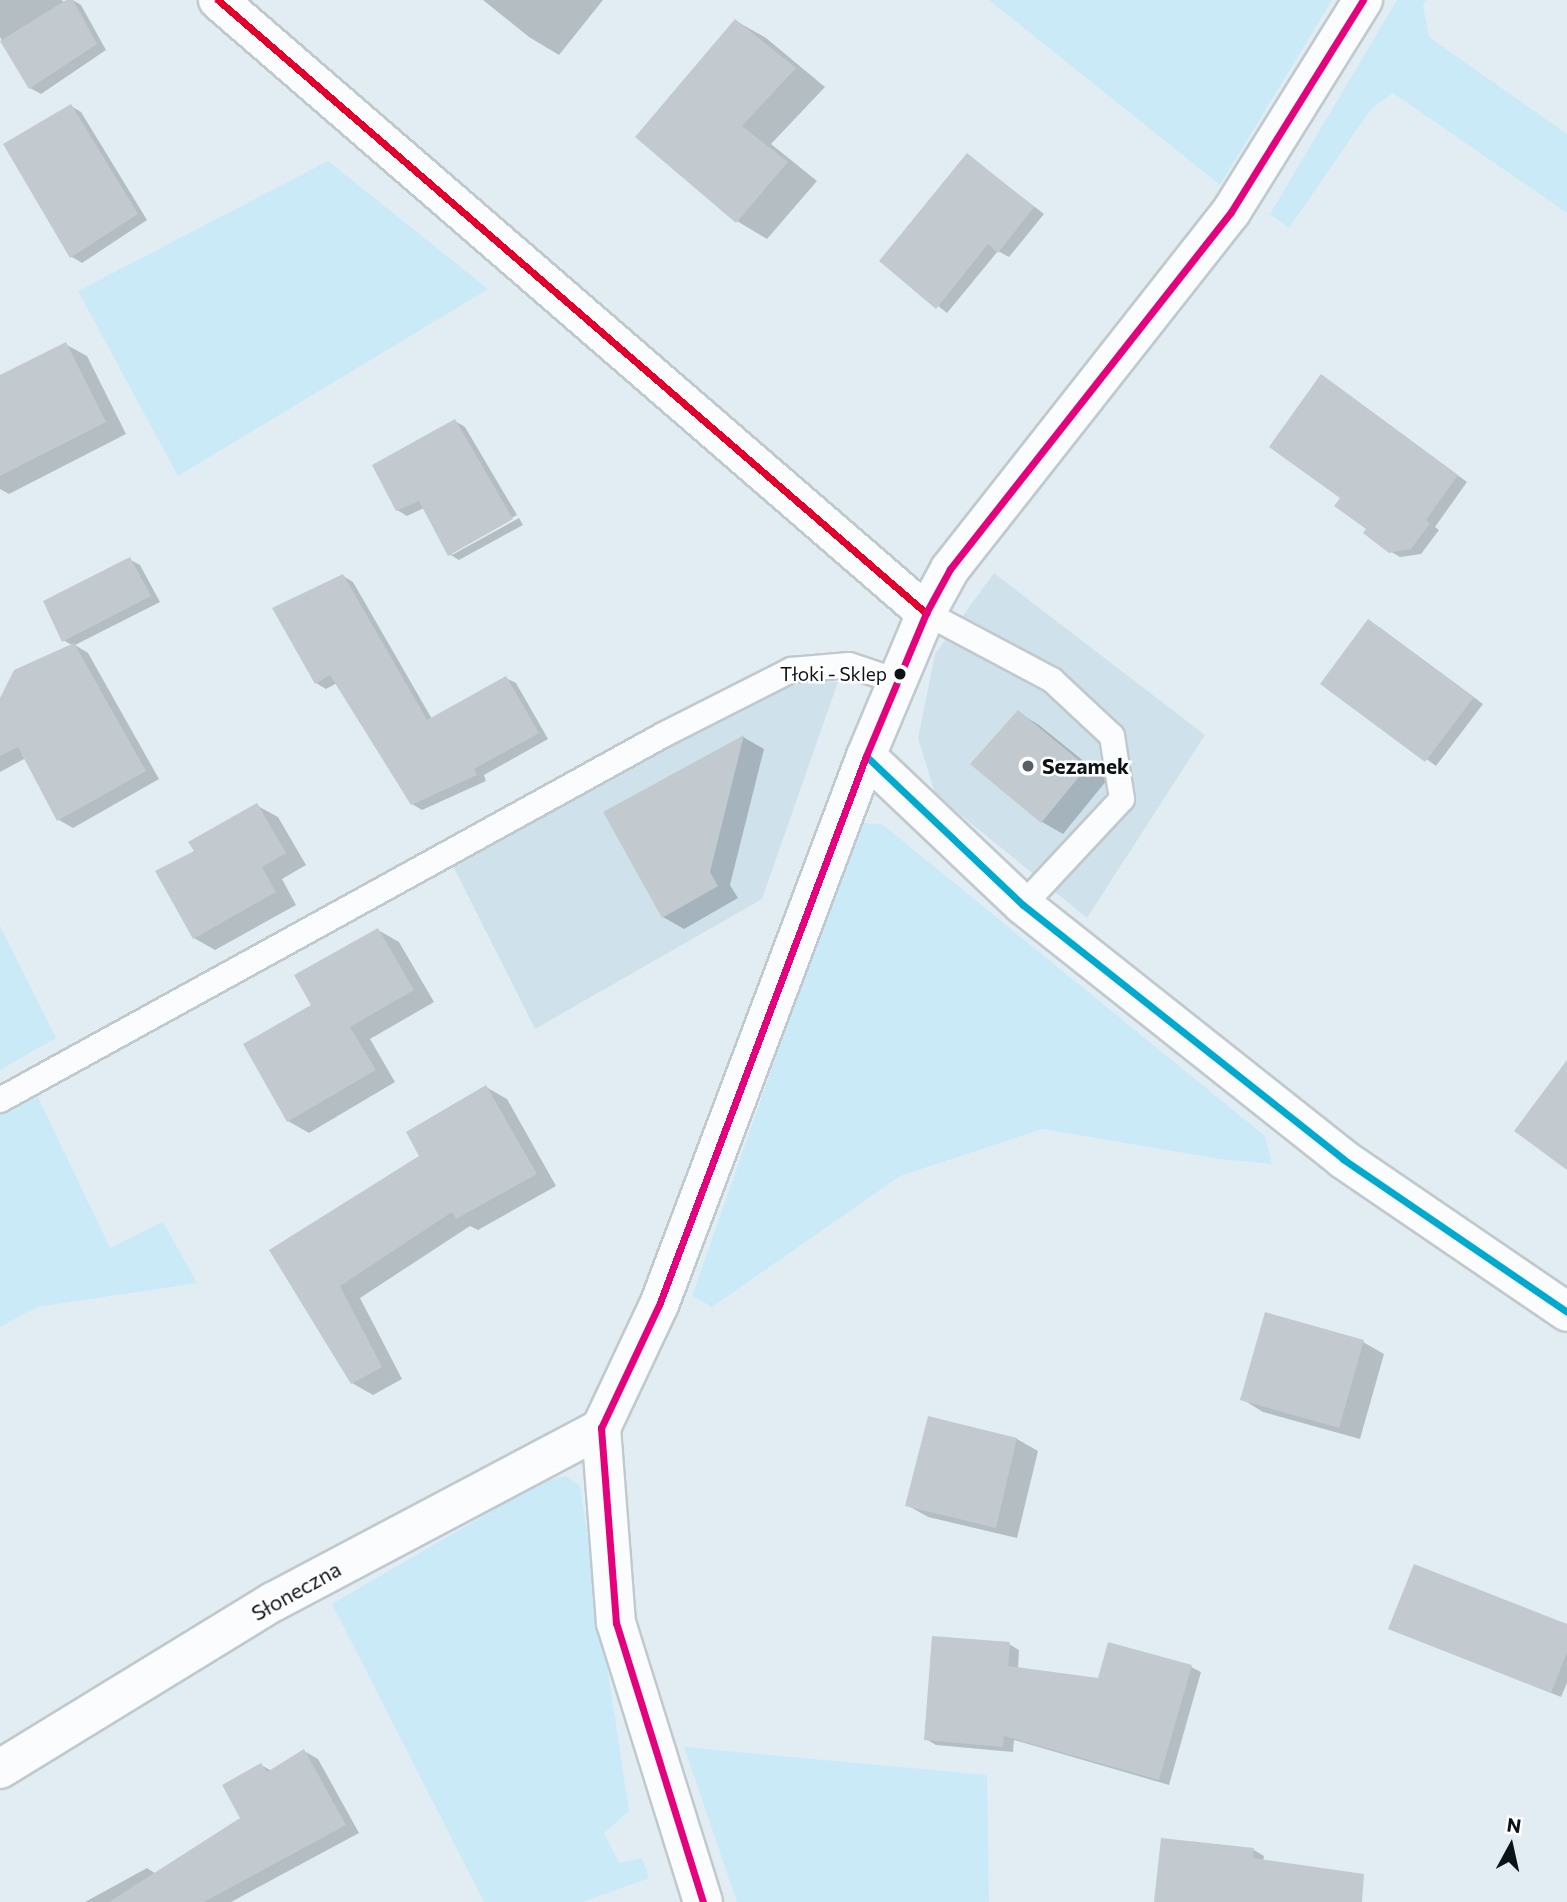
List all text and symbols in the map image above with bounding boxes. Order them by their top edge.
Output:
place label: Tłoki - Sklep [780,663,887,685]
marker: Tłoki - Sklep [893,667,907,681]
place label: Sezamek [1042,753,1129,779]
marker: Sezamek [1020,758,1036,774]
street label: Słoneczna [247,1556,345,1626]
north arrow [1476,1811,1546,1881]
text: N [1505,1812,1523,1837]

